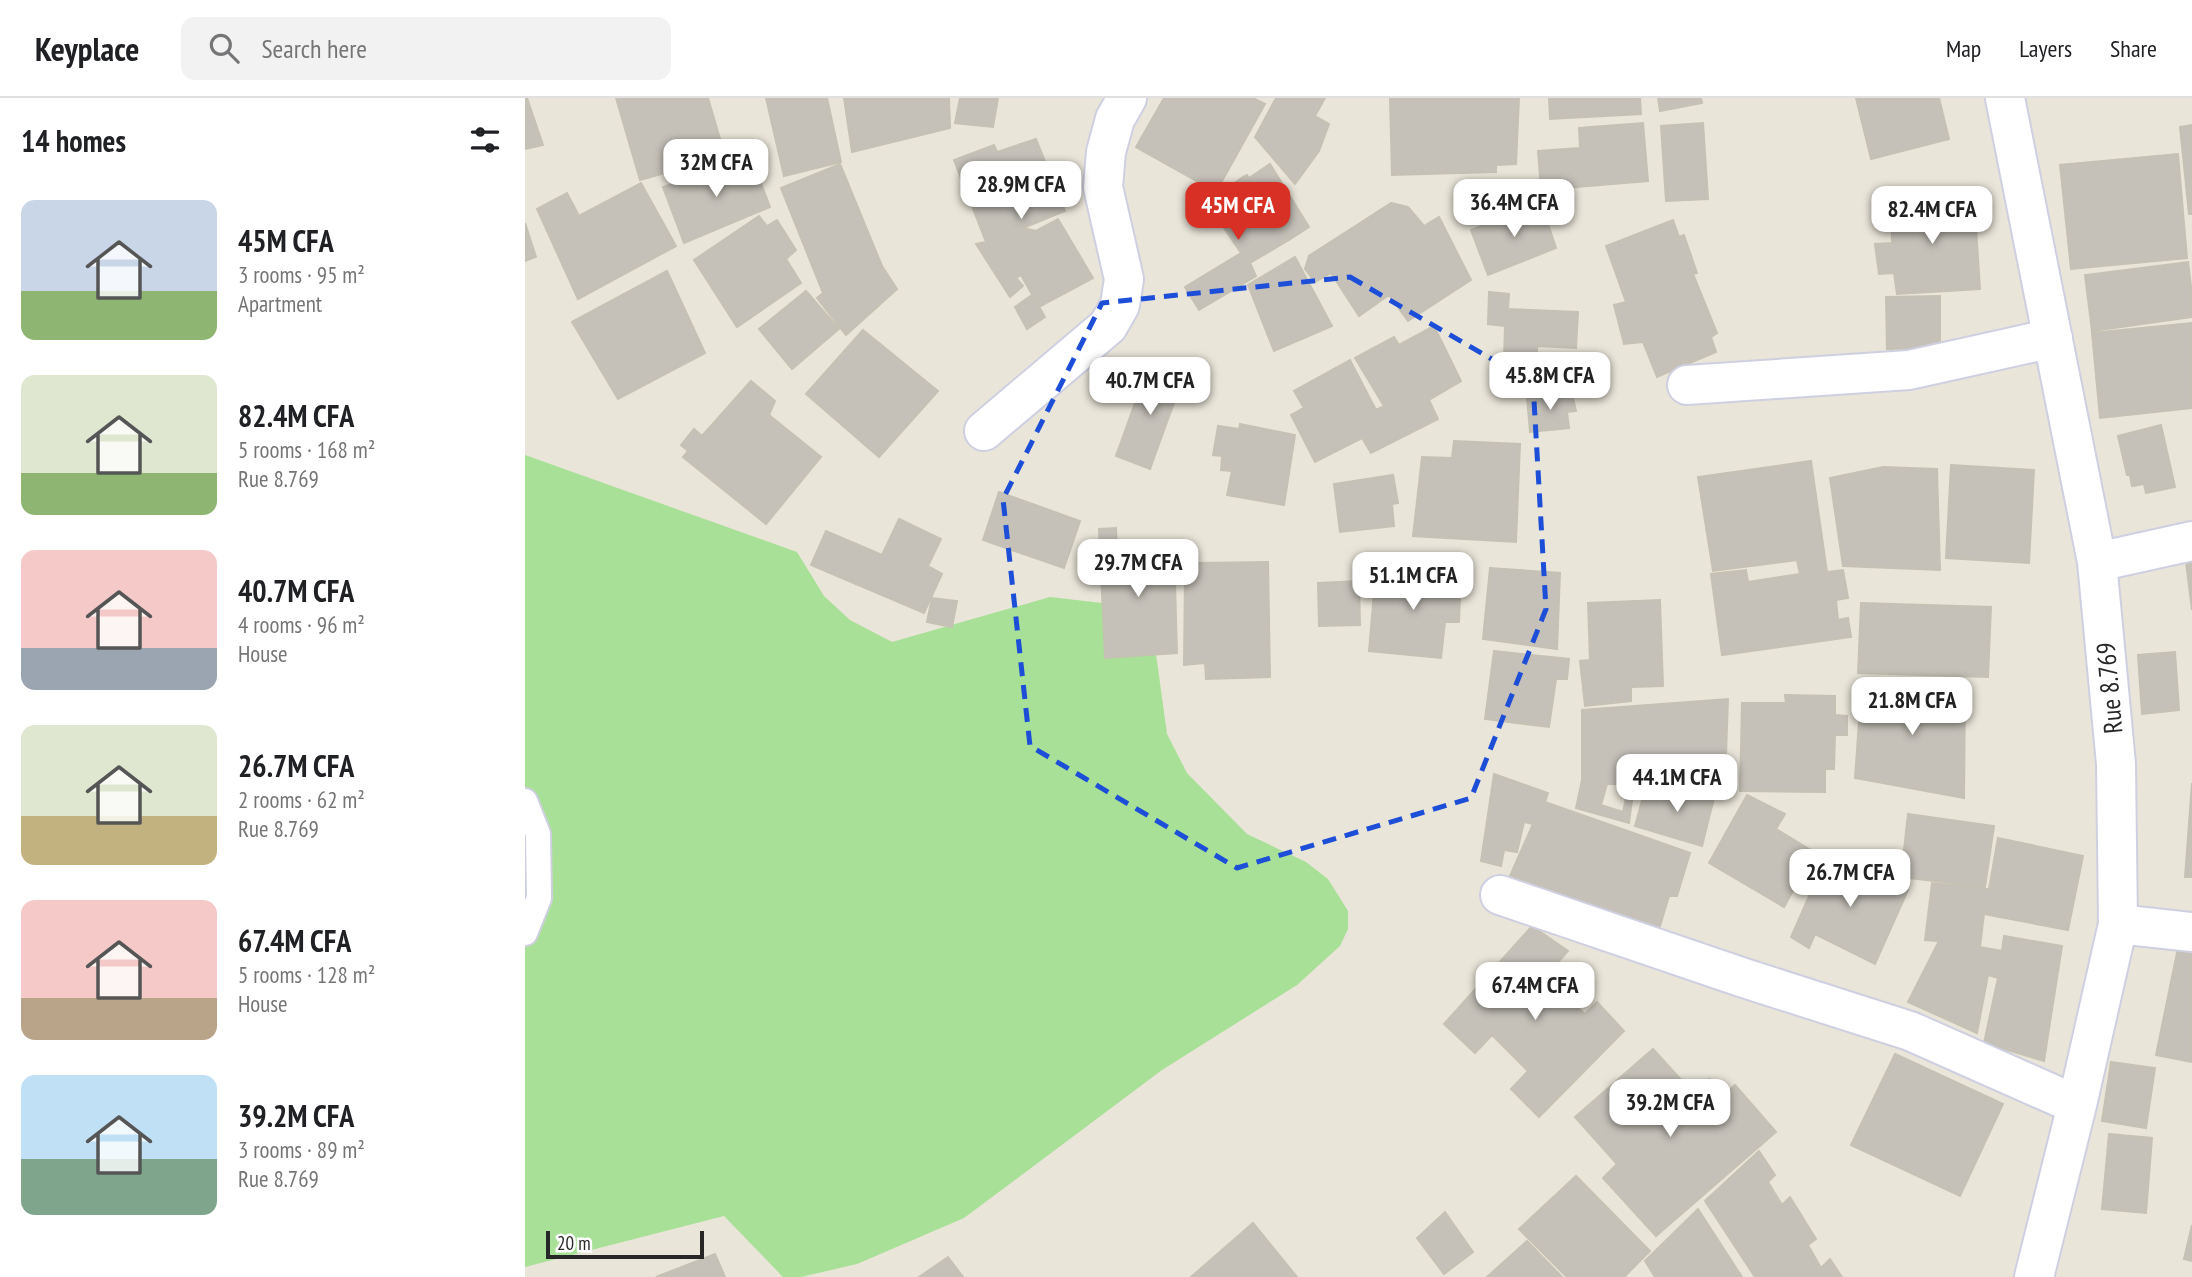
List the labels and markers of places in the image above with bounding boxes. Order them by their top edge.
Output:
pin: 32M CFA [651,140,781,199]
pin: 28.9M CFA [941,162,1101,221]
pin: 36.4M CFA [1434,180,1594,239]
pin: 45M CFA [1173,183,1303,242]
pin: 82.4M CFA [1852,186,2012,246]
pin: 45.8M CFA [1470,352,1630,412]
pin: 40.7M CFA [1070,358,1230,417]
pin: 29.7M CFA [1058,540,1218,599]
pin: 51.1M CFA [1333,552,1493,612]
pin: 21.8M CFA [1832,678,1992,737]
pin: 44.1M CFA [1597,754,1757,814]
pin: 26.7M CFA [1770,850,1930,909]
pin: 67.4M CFA [1455,962,1615,1022]
pin: 39.2M CFA [1590,1080,1750,1139]

